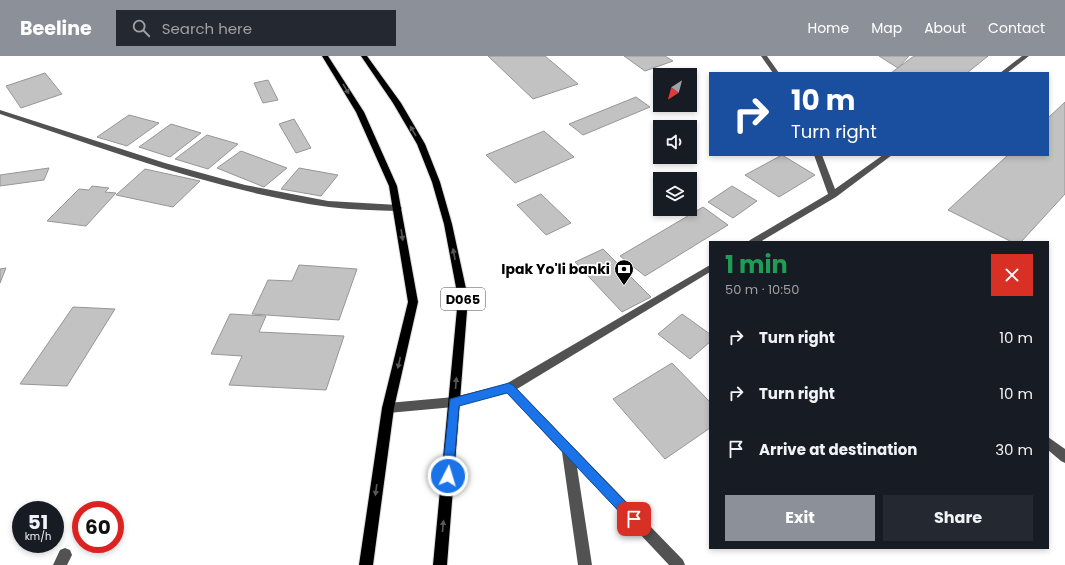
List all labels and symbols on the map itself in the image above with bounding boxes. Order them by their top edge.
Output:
north arrow [653,68,697,112]
one-way arrow [343,83,350,95]
one-way arrow [410,125,417,137]
one-way arrow [399,229,405,241]
one-way arrow [451,248,457,260]
bank icon: Ipak Yo'li banki [613,258,635,286]
place label: Ipak Yo'li banki [501,259,610,279]
road number: D065 [441,288,485,310]
one-way arrow [395,356,401,369]
one-way arrow [452,377,459,389]
position arrow [427,455,469,497]
one-way arrow [373,484,379,497]
speed limit sign: 60 [72,501,124,553]
pin [617,502,651,536]
one-way arrow [440,520,447,532]

